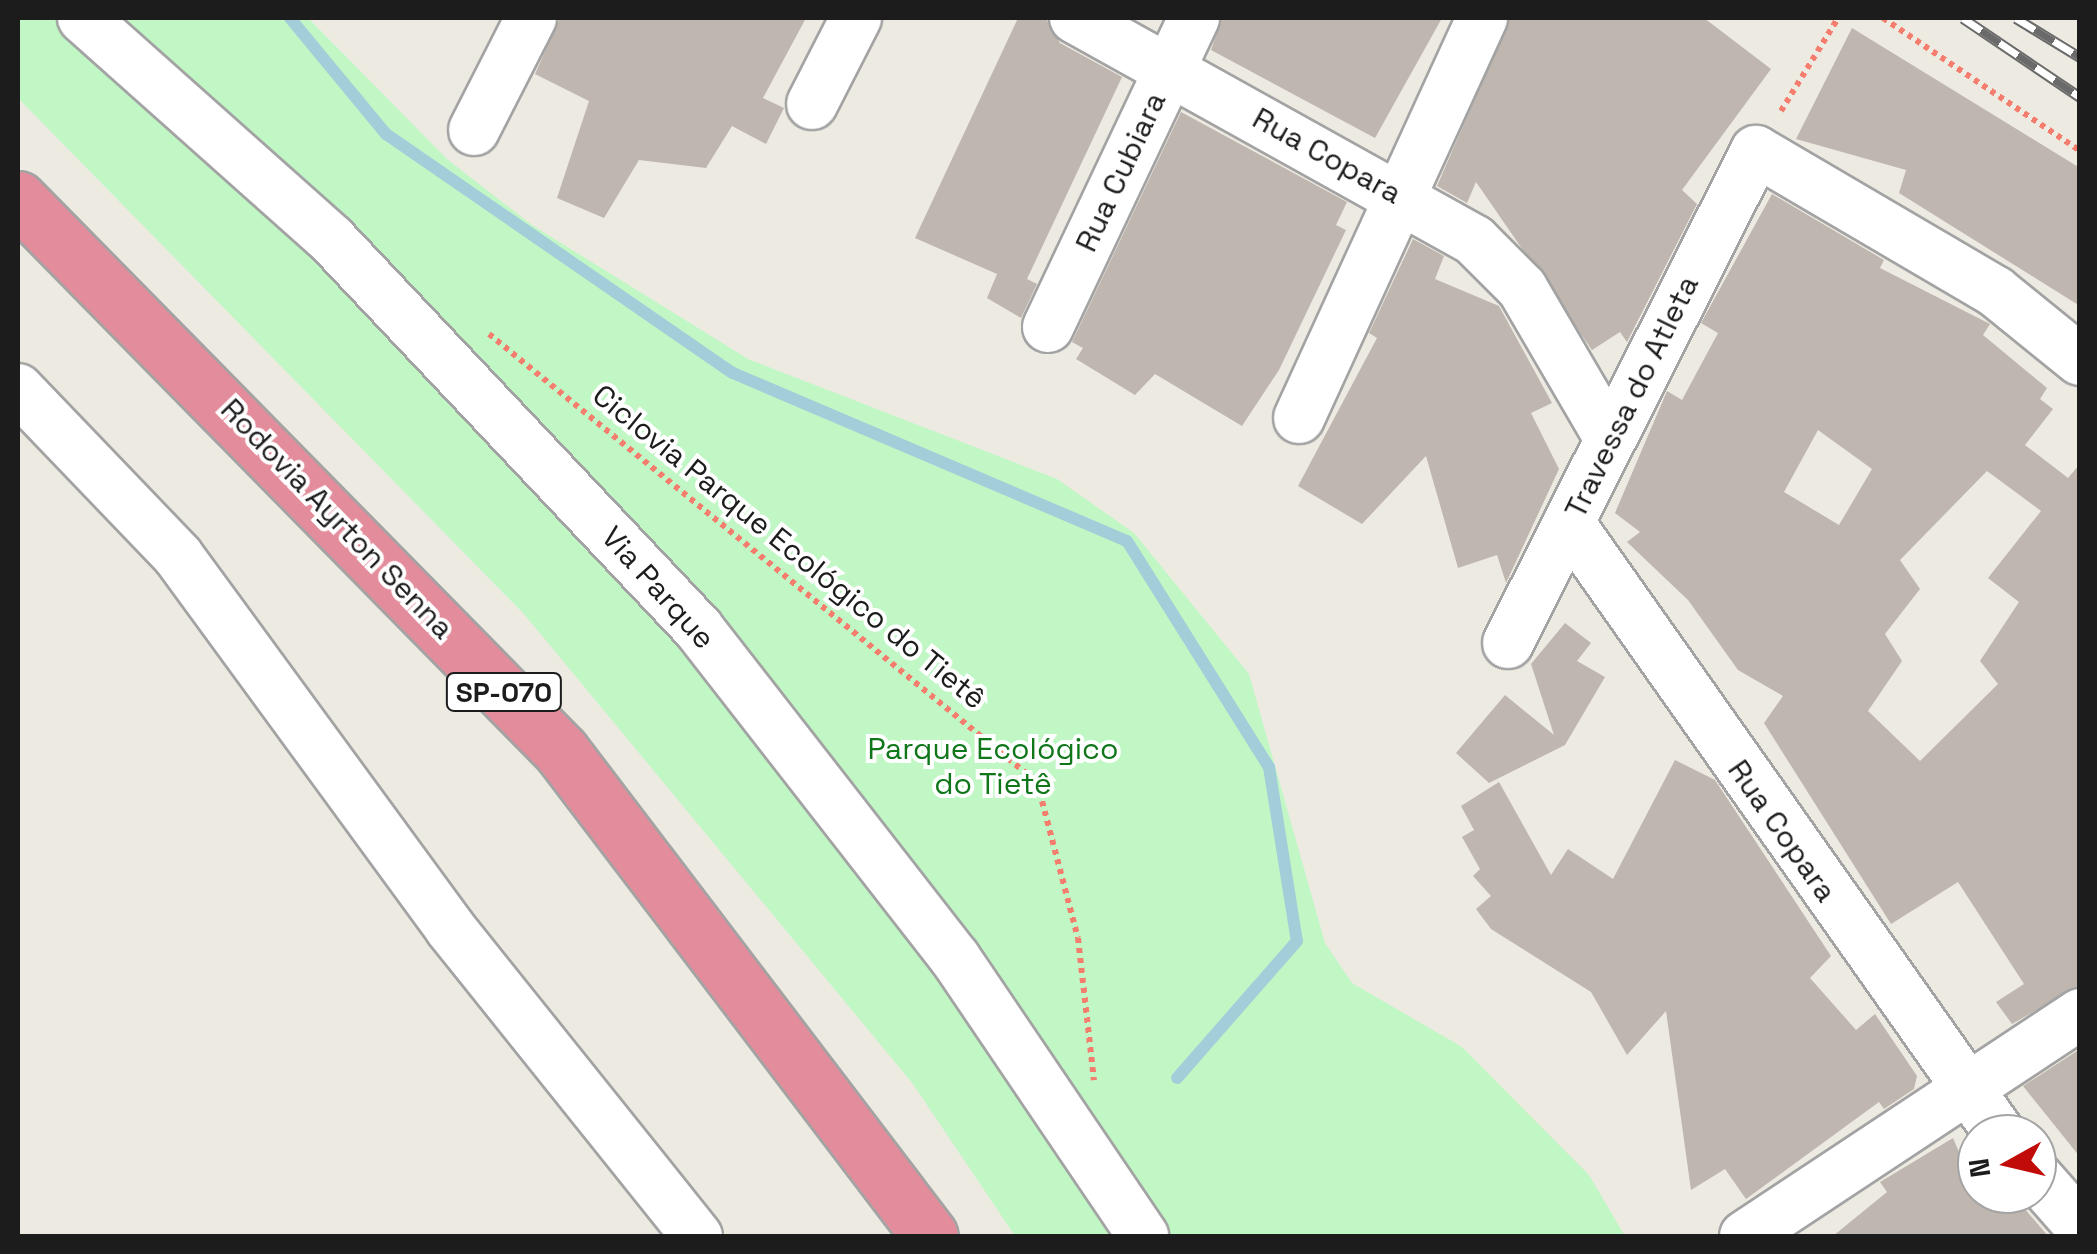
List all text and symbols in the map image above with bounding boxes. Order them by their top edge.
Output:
street label: Rua Cubiara [1068,87,1174,257]
street label: Rua Copara [1246,100,1408,212]
street label: Travessa do Atleta [1558,270,1706,524]
street label: Ciclovia Parque Ecológico do Tietê [585,377,993,717]
street label: Rodovia Ayrton Senna [213,391,461,647]
street label: Via Parque [594,519,722,657]
road number: SP-070 [444,669,564,715]
park label: Parque Ecológico do Tietê [867,731,1119,802]
street label: Rua Copara [1720,753,1844,909]
north arrow [1957,1114,2057,1214]
text: N [1960,1156,1998,1180]

